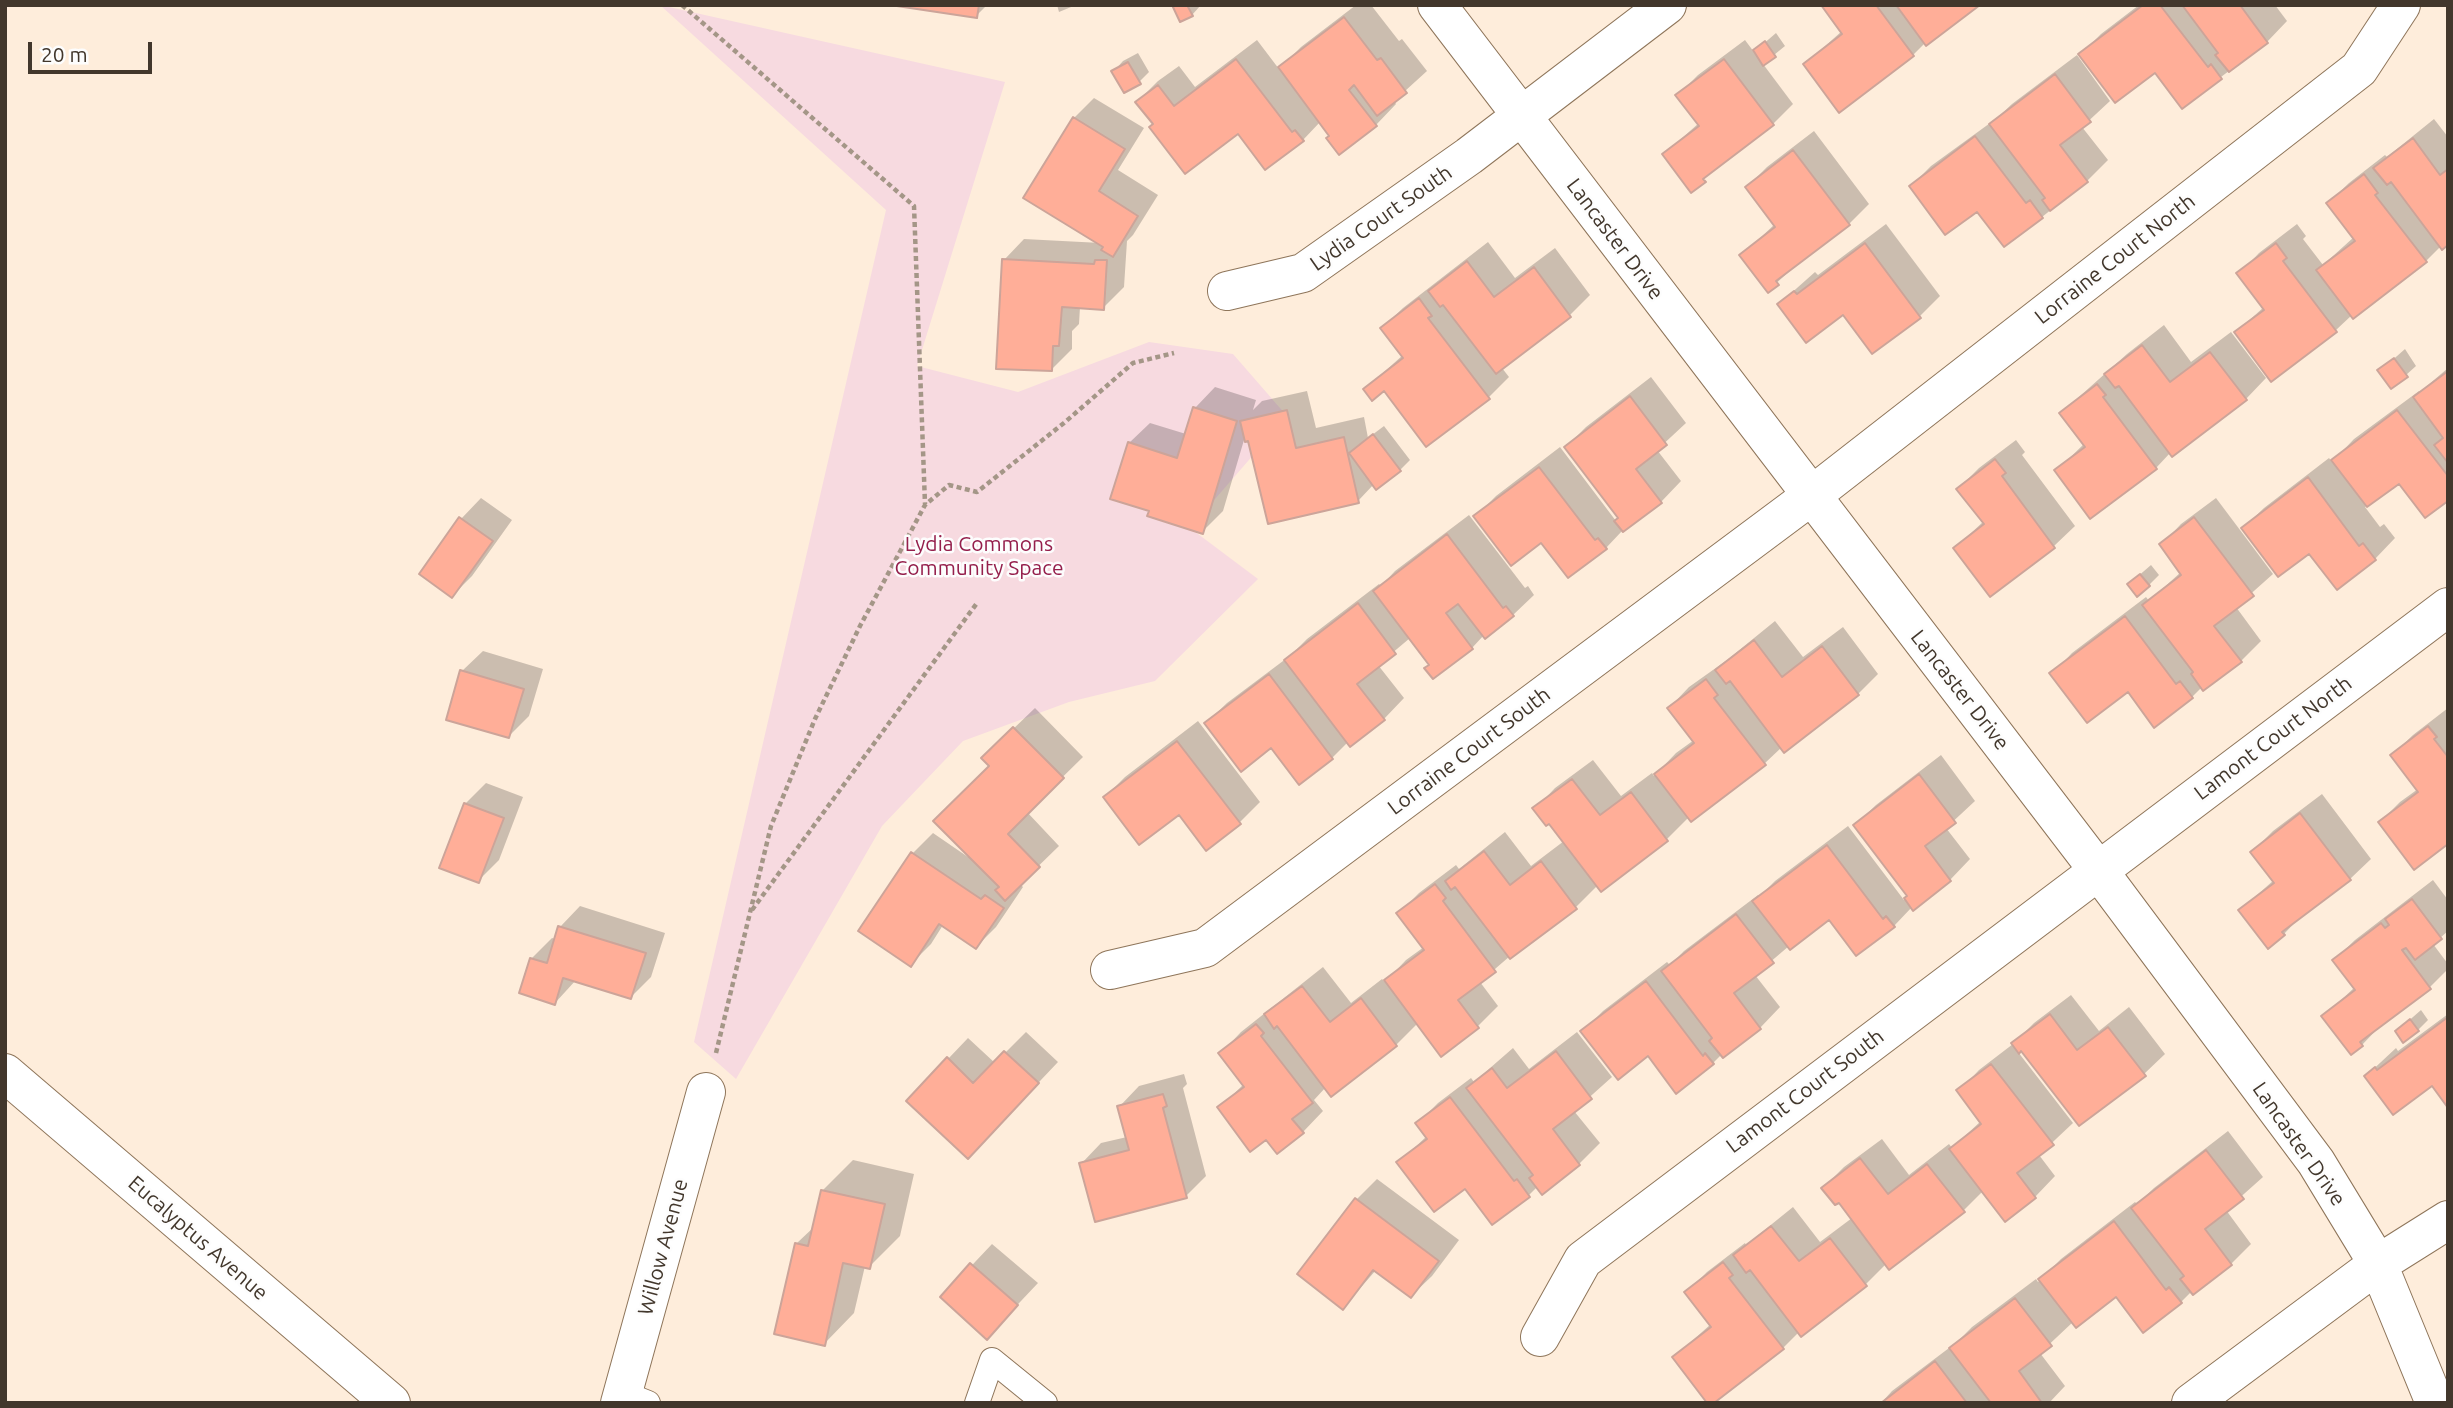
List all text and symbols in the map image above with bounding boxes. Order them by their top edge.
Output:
scale bar [32,28,156,72]
text: 20 m [41,42,88,66]
street label: Lydia Court South [1305,160,1457,276]
street label: Lancaster Drive [1561,173,1669,305]
street label: Lorraine Court North [2030,188,2200,330]
park label: Lydia Commons Community Space [894,531,1064,581]
street label: Lancaster Drive [1905,625,2015,755]
street label: Lamont Court North [2189,671,2357,805]
street label: Lorraine Court South [1383,682,1555,820]
street label: Lamont Court South [1721,1024,1889,1158]
street label: Lancaster Drive [2247,1077,2351,1211]
street label: Eucalyptus Avenue [123,1170,273,1306]
street label: Willow Avenue [633,1176,693,1318]

